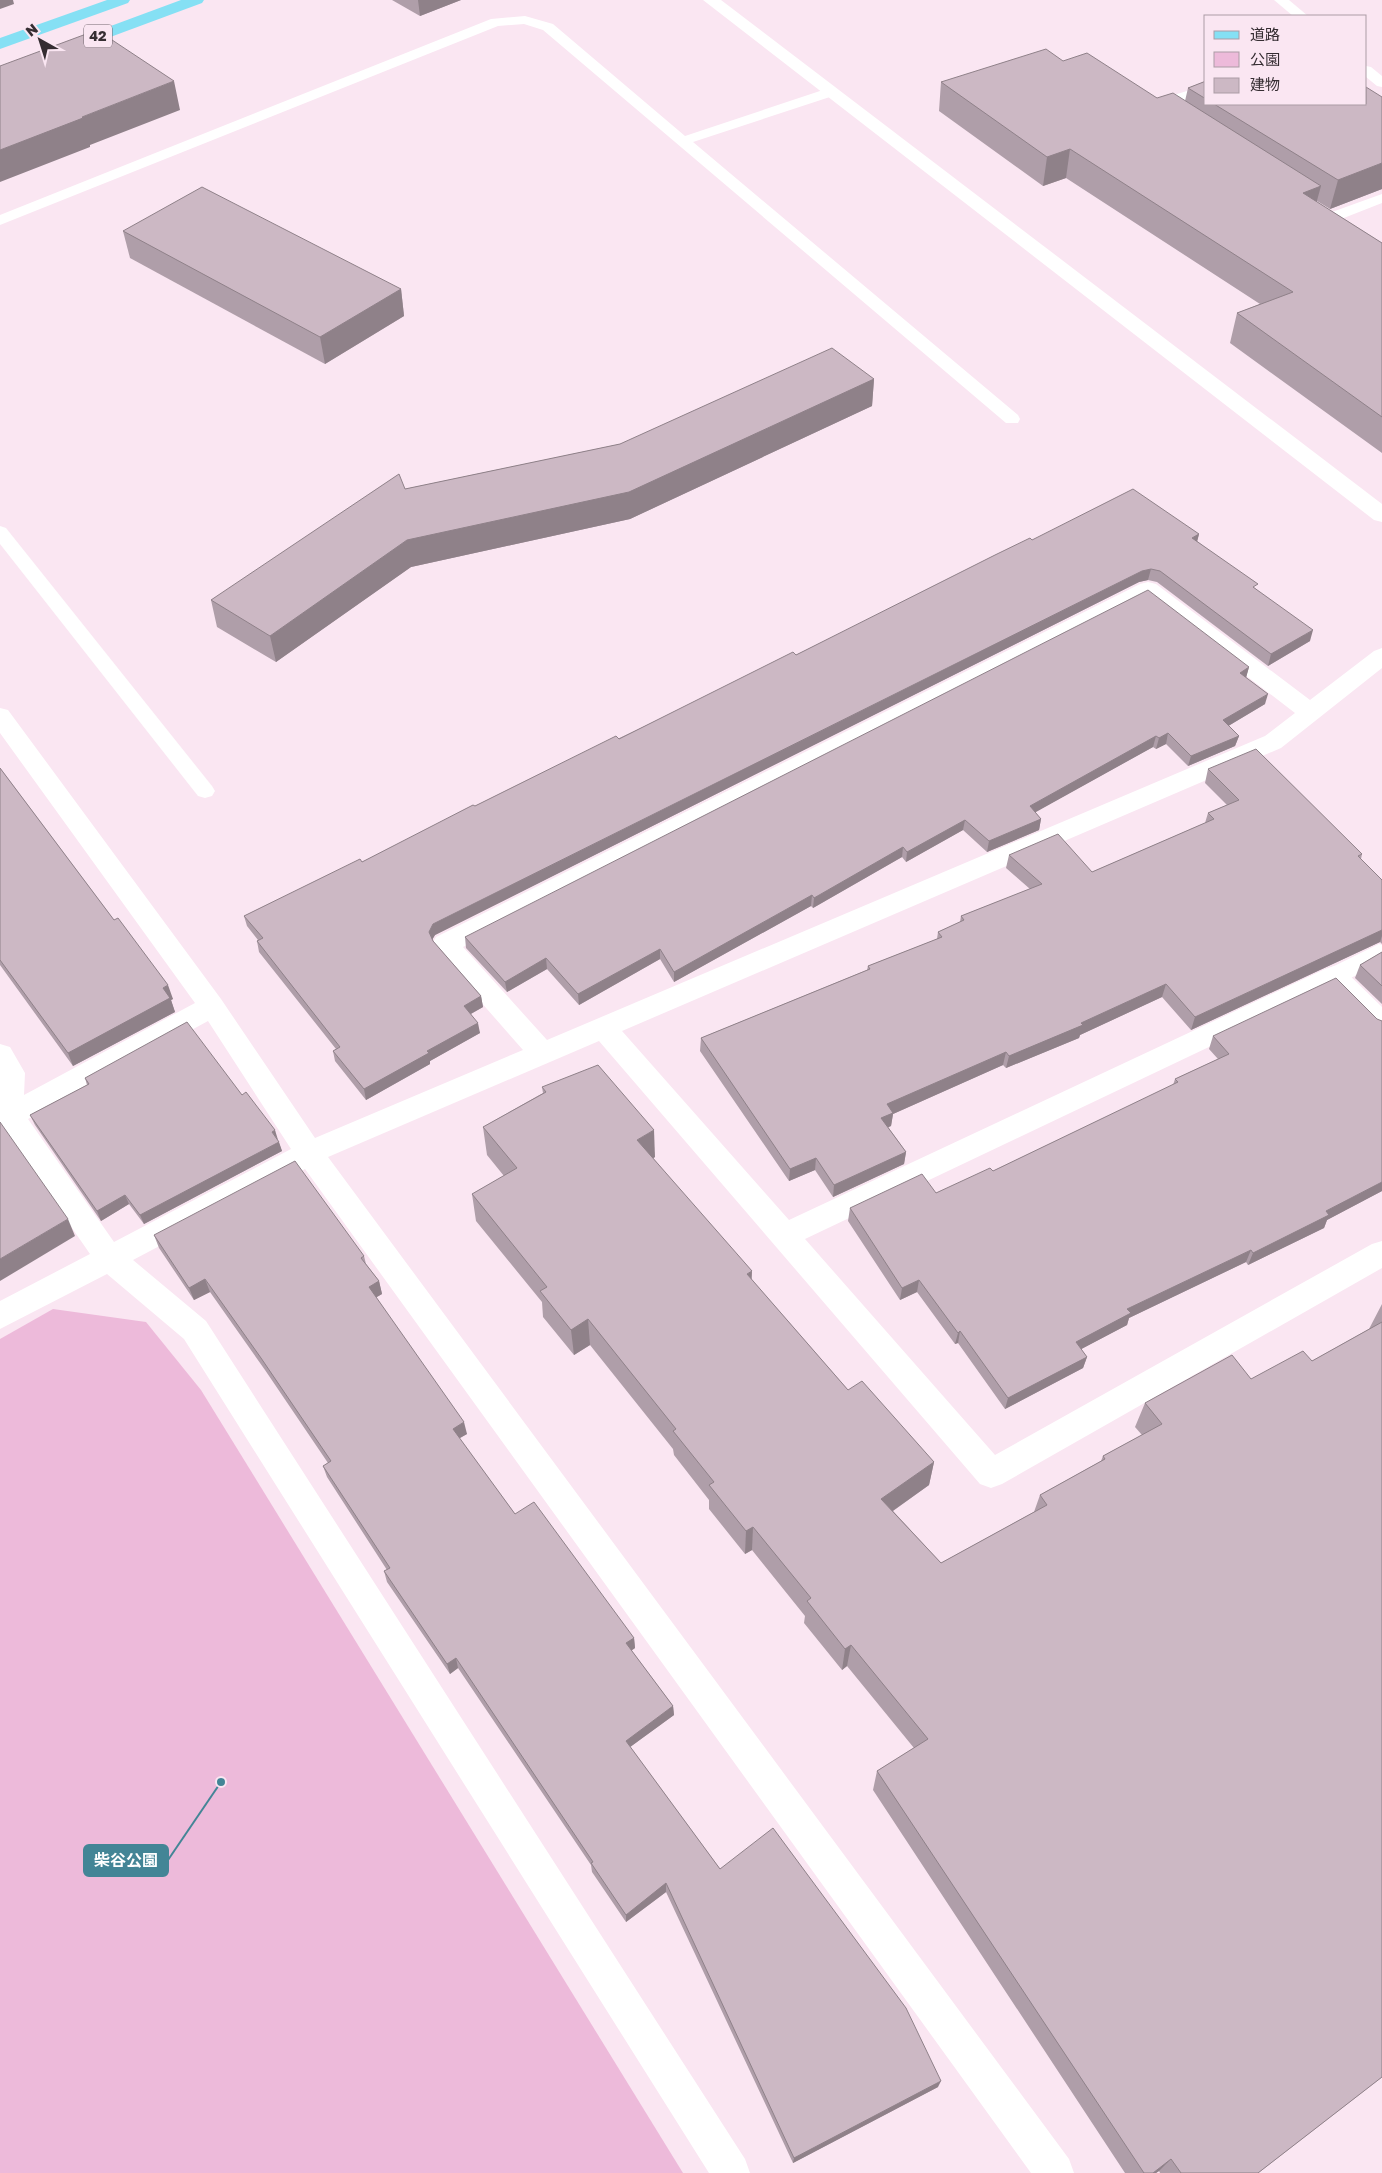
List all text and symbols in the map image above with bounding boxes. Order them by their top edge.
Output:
north arrow [15,15,65,65]
legend [1204,15,1367,105]
text: N [22,20,41,39]
road number: 42 [84,24,112,48]
text: 道路 [1250,25,1280,43]
text: 公園 [1250,50,1280,68]
text: 建物 [1250,75,1280,93]
callout: 柴谷公園 [84,1845,168,1876]
text: 柴谷公園 [94,1850,158,1870]

